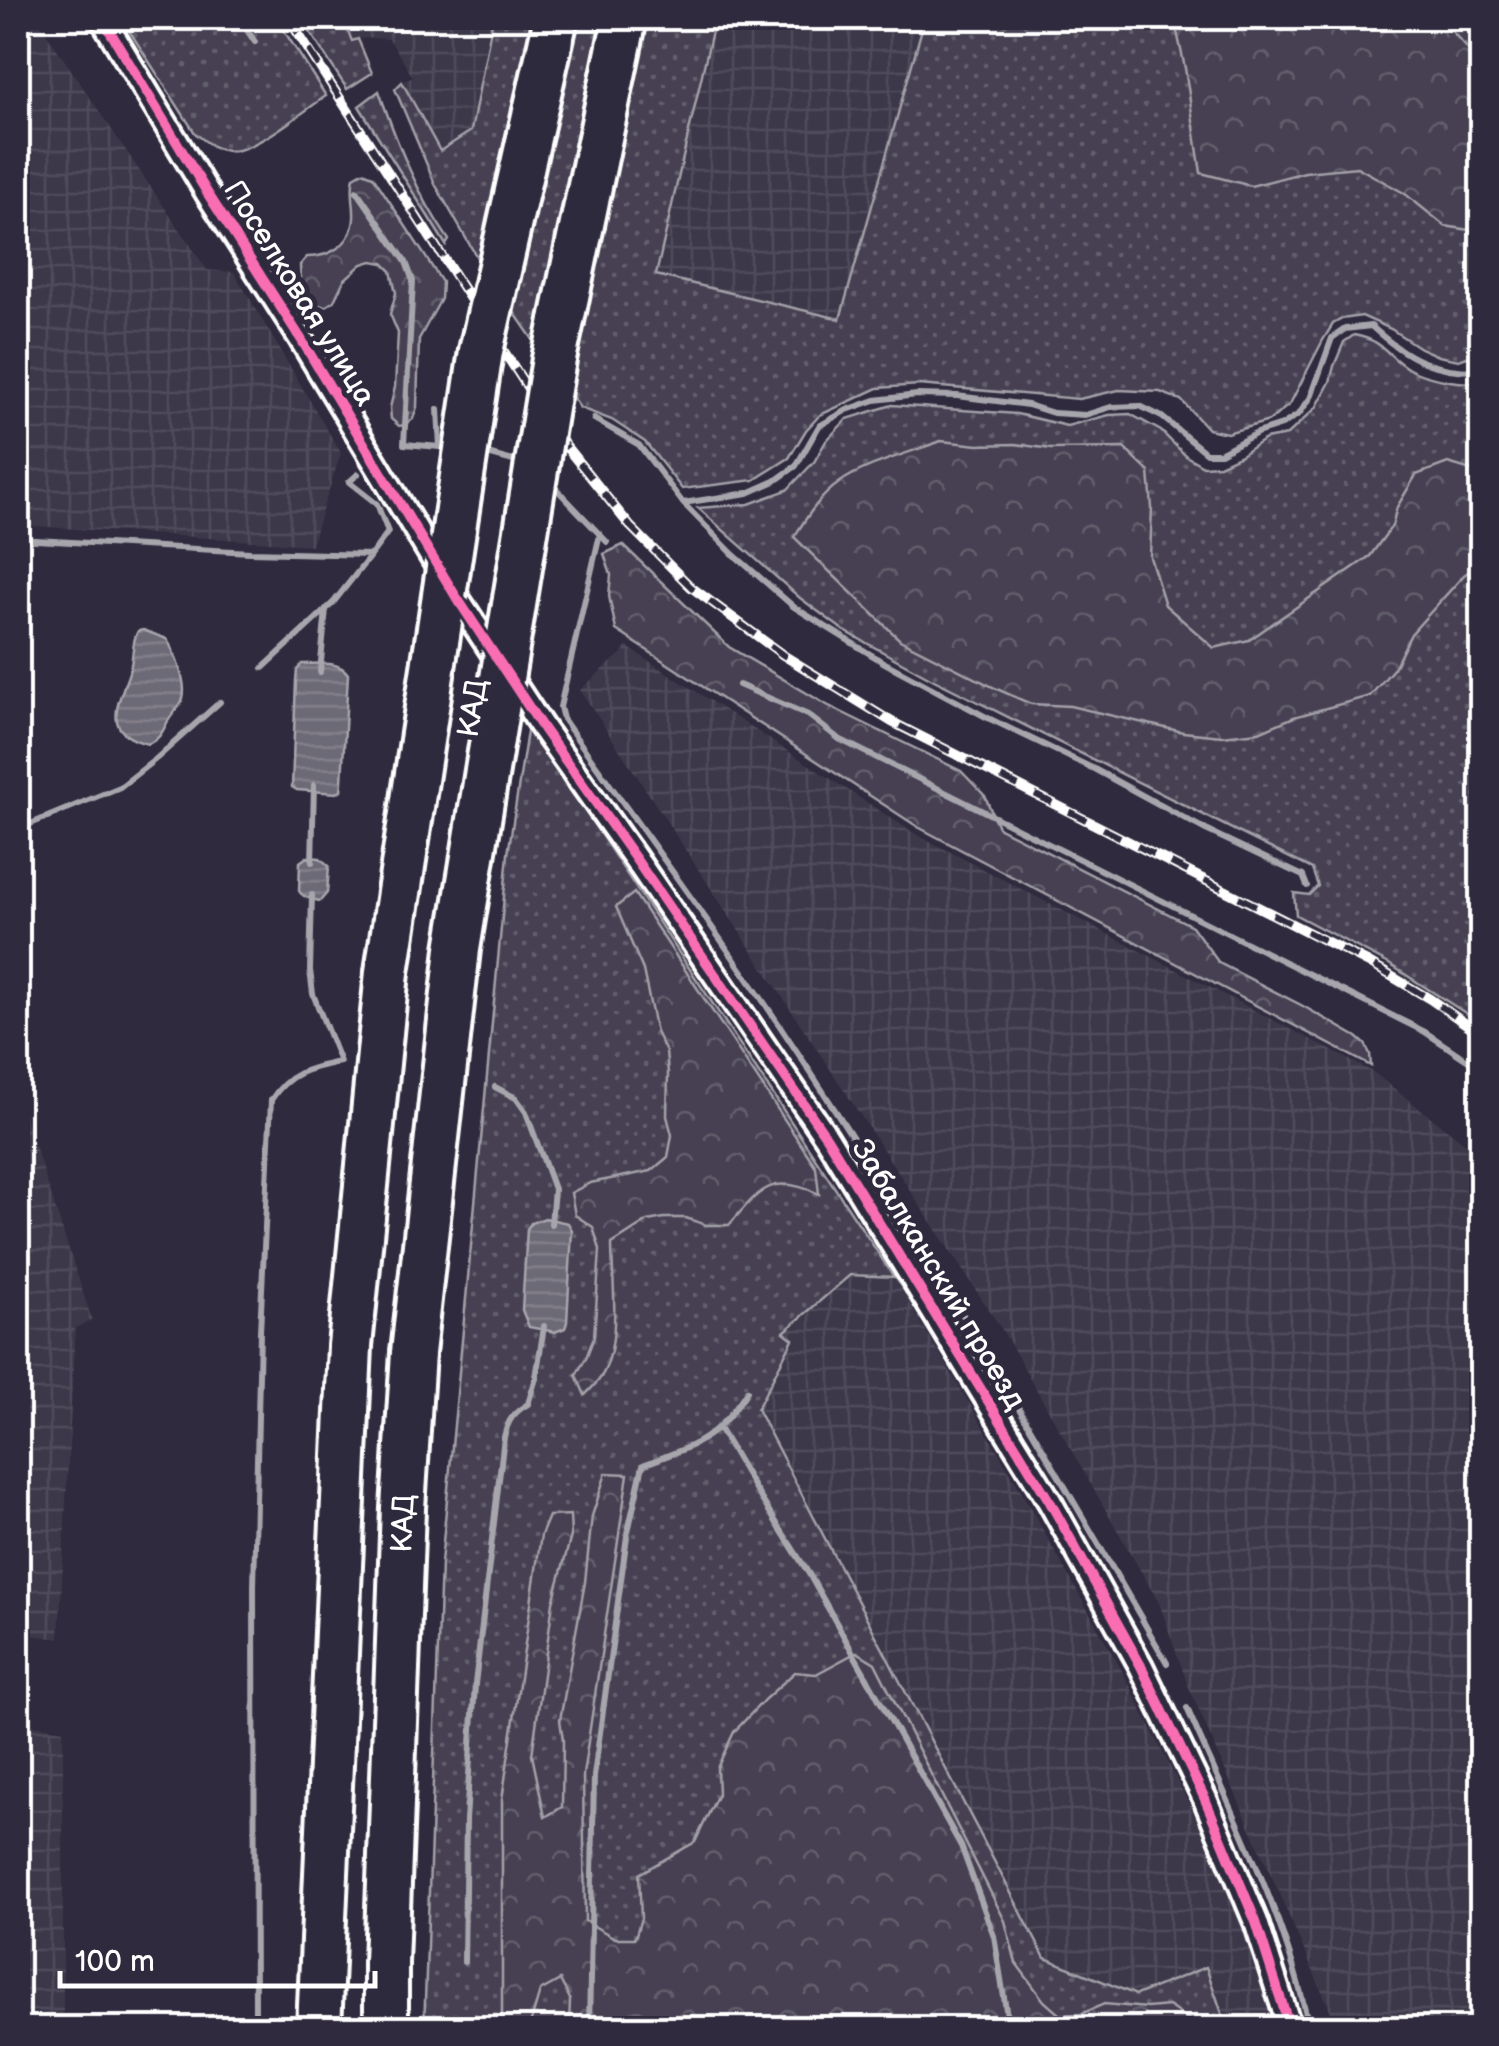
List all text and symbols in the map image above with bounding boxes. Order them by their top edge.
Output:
street label: Поселковая улица [215,174,383,413]
street label: КАД [451,676,495,740]
street label: Забалканский проезд [843,1133,1033,1416]
street label: КАД [384,1493,423,1553]
scale bar [60,1926,375,1988]
text: 100 m [75,1944,155,1980]

